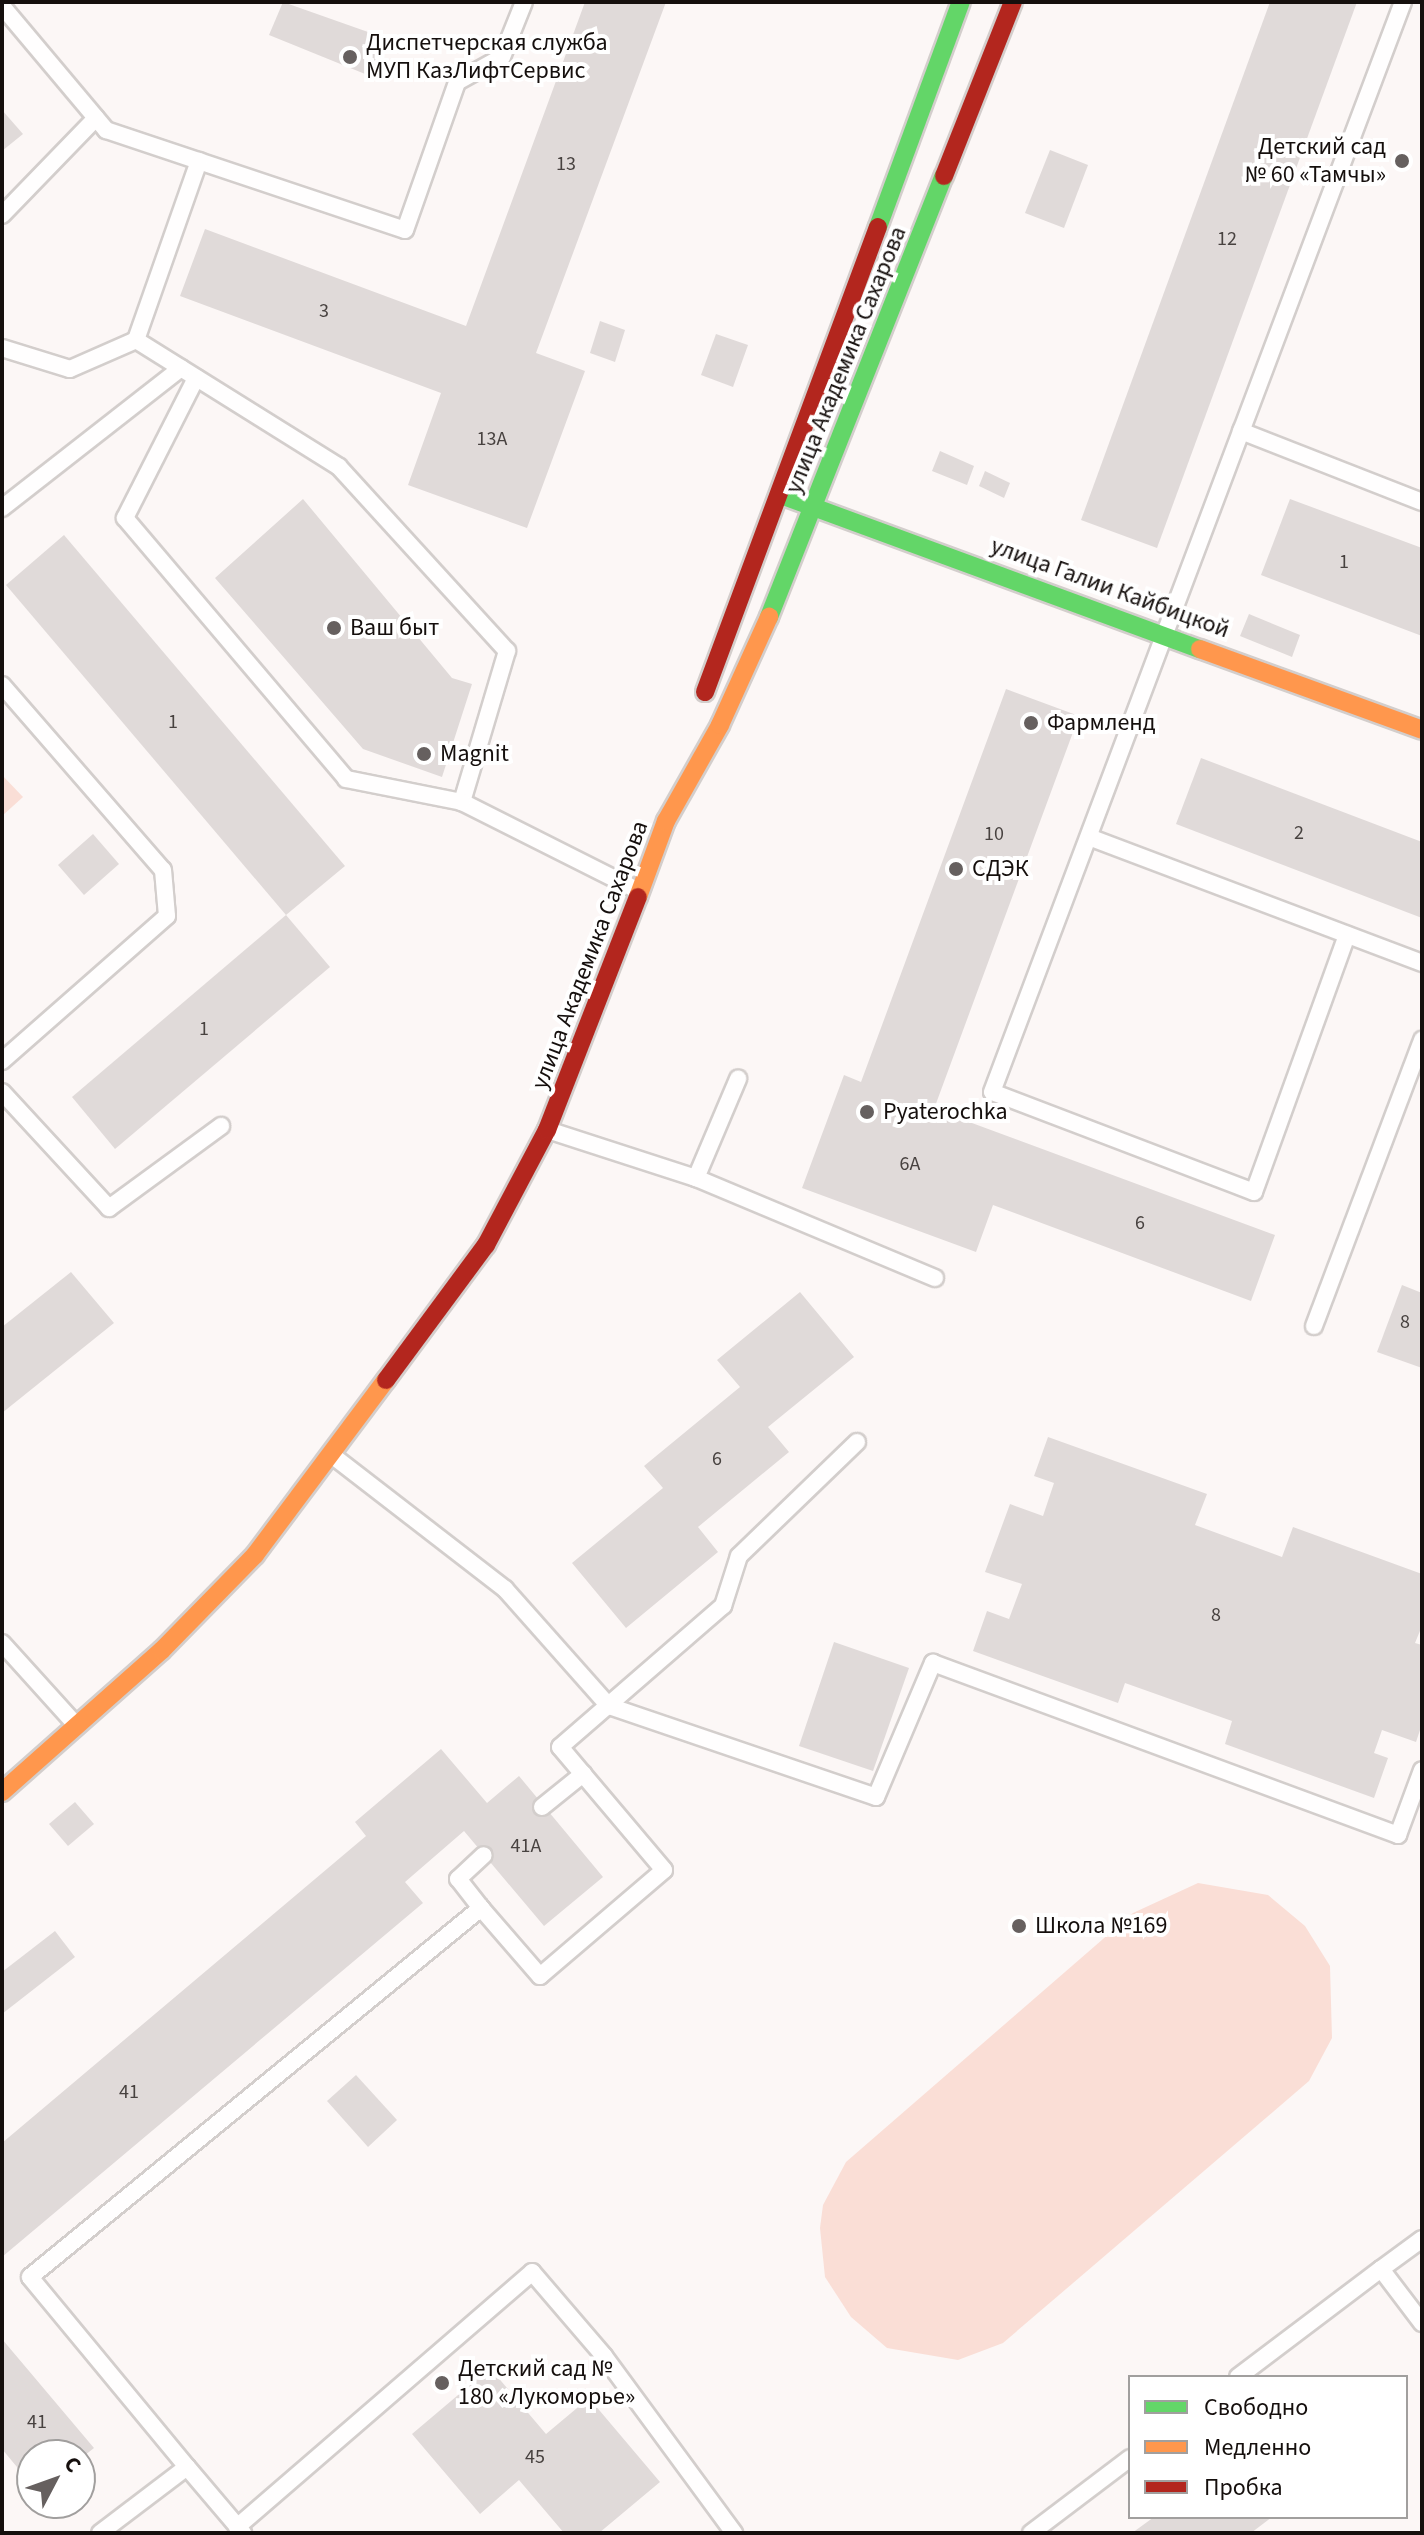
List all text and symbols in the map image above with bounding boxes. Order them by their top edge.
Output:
place label: Диспетчерская служба МУП КазЛифтСервис [366,29,608,85]
marker: Диспетчерская служба МУП КазЛифтСервис [341,48,359,66]
place label: Детский сад № 60 «Тамчы» [1245,133,1386,189]
house number: 13 [556,152,576,176]
marker: Детский сад № 60 «Тамчы» [1393,152,1411,170]
street label: улица Академика Сахарова [779,222,913,498]
house number: 12 [1217,227,1237,251]
house number: 3 [319,299,329,323]
house number: 13А [477,427,507,451]
street label: улица Галии Кайбицкой [987,531,1233,645]
house number: 1 [1339,550,1349,574]
place label: Ваш быт [350,614,439,642]
marker: Ваш быт [325,619,343,637]
place label: Фармленд [1047,709,1156,737]
house number: 1 [168,710,178,734]
marker: Фармленд [1022,714,1040,732]
place label: Magnit [440,740,509,768]
marker: Magnit [415,745,433,763]
street label: улица Академика Сахарова [525,817,655,1093]
house number: 2 [1294,821,1304,845]
house number: 10 [984,822,1004,846]
place label: СДЭК [972,855,1029,883]
marker: СДЭК [947,860,965,878]
house number: 1 [199,1017,209,1041]
place label: Pyaterochka [883,1098,1008,1126]
marker: Pyaterochka [858,1103,876,1121]
house number: 6А [900,1152,920,1176]
house number: 6 [1135,1211,1145,1235]
house number: 8 [1400,1310,1410,1334]
house number: 6 [712,1447,722,1471]
house number: 8 [1211,1603,1221,1627]
house number: 41А [511,1834,541,1858]
place label: Школа №169 [1035,1912,1167,1940]
marker: Школа №169 [1010,1917,1028,1935]
house number: 41 [119,2080,139,2104]
place label: Детский сад № 180 «Лукоморье» [458,2355,635,2411]
marker: Детский сад № 180 «Лукоморье» [433,2374,451,2392]
legend [1128,2375,1408,2519]
text: Свободно [1204,2390,1308,2425]
house number: 41 [27,2410,47,2434]
text: Медленно [1204,2430,1311,2465]
north arrow [16,2439,96,2519]
house number: 45 [525,2445,545,2469]
text: С [56,2449,89,2480]
text: Пробка [1204,2470,1283,2505]

